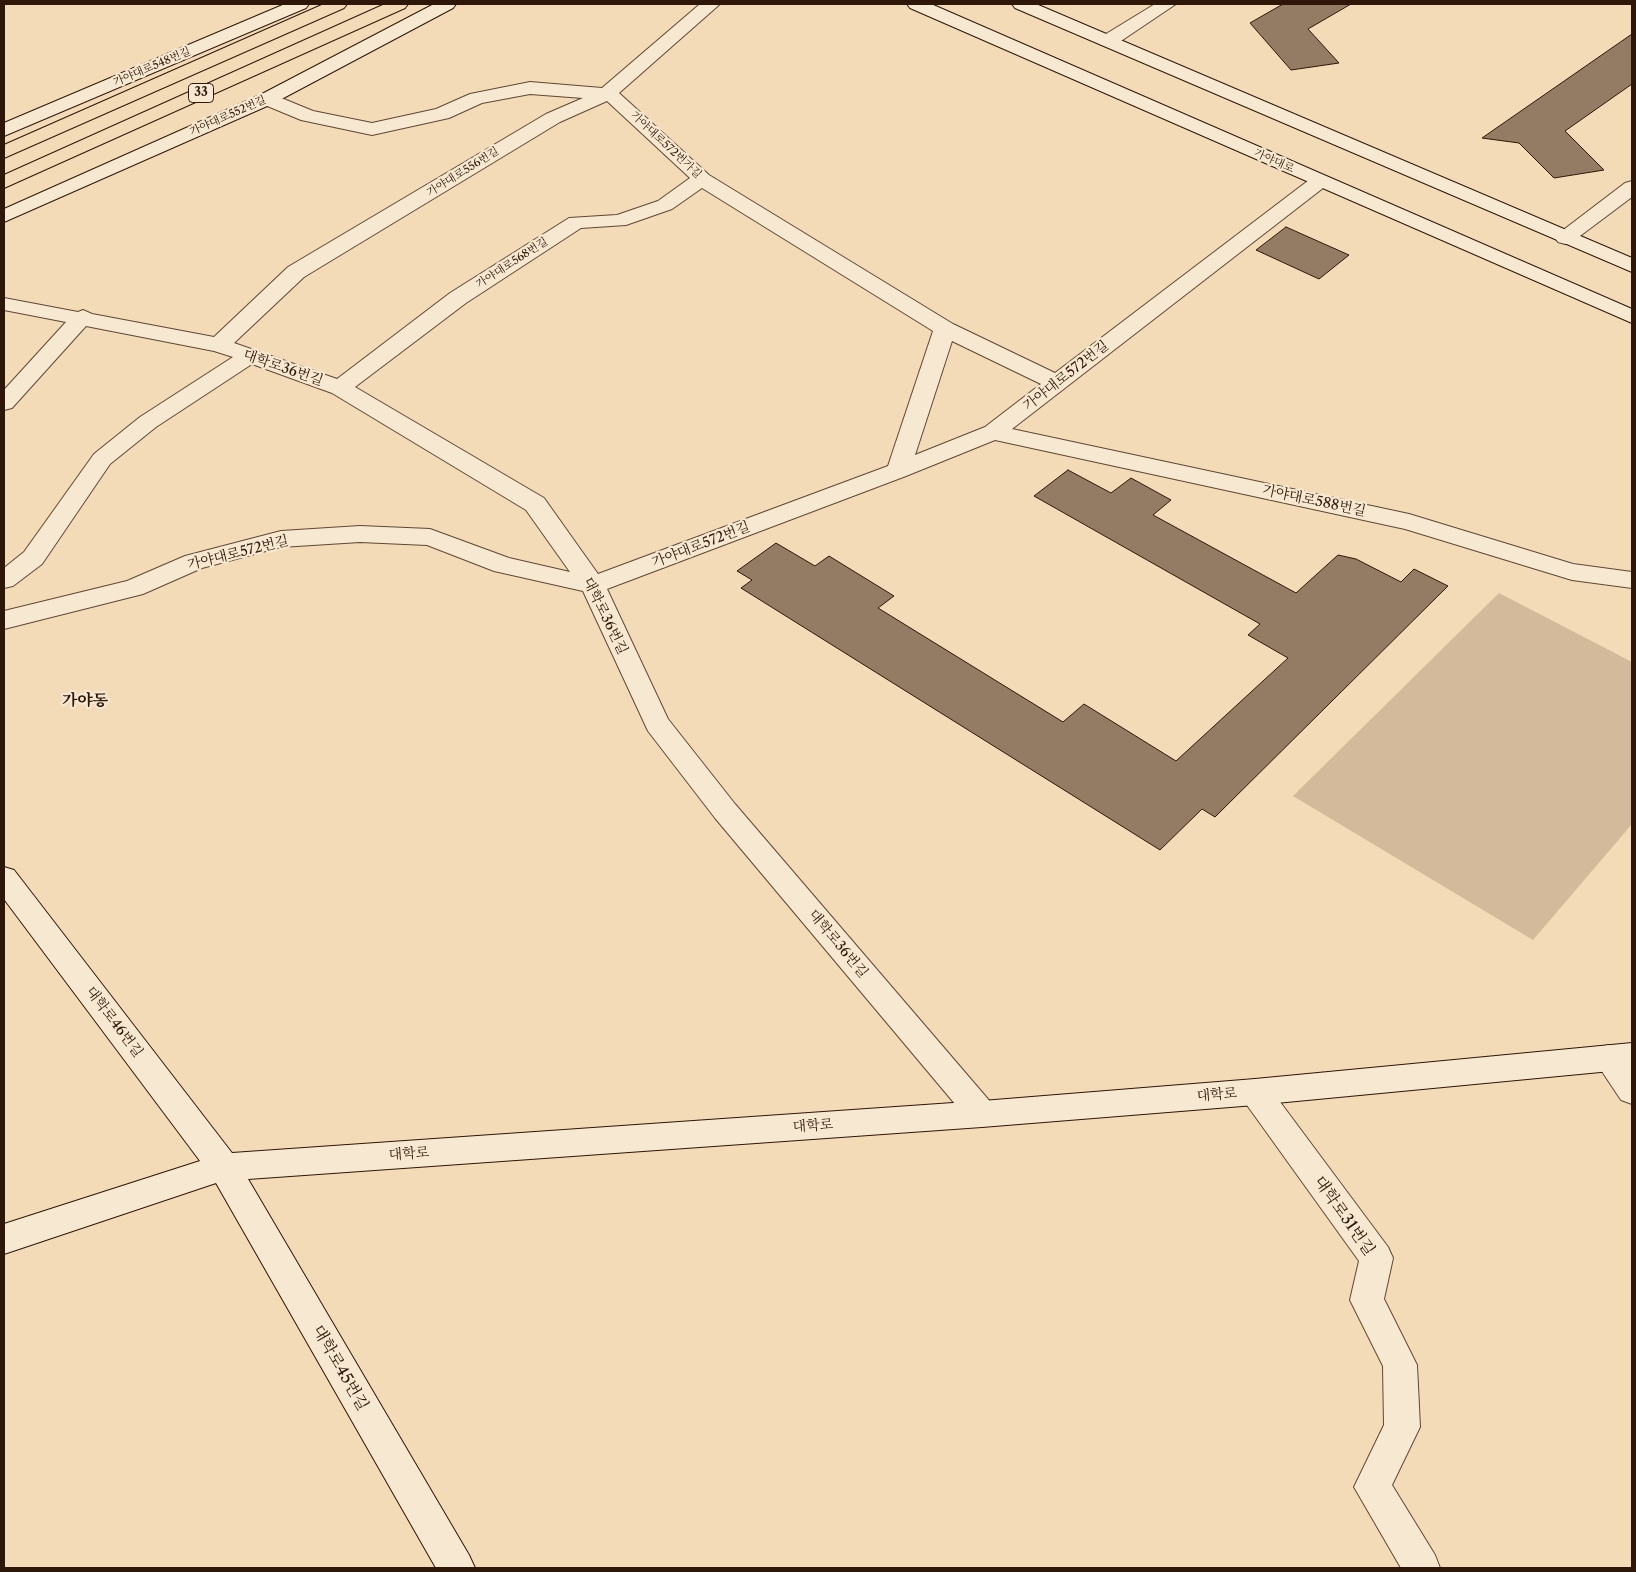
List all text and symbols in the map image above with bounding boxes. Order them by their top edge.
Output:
street label: 가야대로548번길 [111,45,193,89]
road number: 33 [188,84,214,102]
street label: 가야대로552번길 [188,93,268,139]
street label: 가야대로572번가길 [628,109,704,181]
street label: 가야대로556번길 [425,145,501,199]
street label: 가야대로 [1252,146,1296,176]
street label: 가야대로568번길 [474,235,550,291]
street label: 가야대로572번길 [1020,337,1112,415]
street label: 대학로36번길 [241,346,325,390]
street label: 가야대로588번길 [1261,482,1367,520]
street label: 가야대로572번길 [650,519,752,571]
street label: 가야대로572번길 [186,532,290,574]
street label: 대학로36번길 [579,575,631,657]
district label: 가야동 [62,691,108,711]
street label: 대학로36번길 [805,907,871,981]
street label: 대학로46번길 [82,983,146,1061]
street label: 대학로 [1196,1085,1238,1105]
street label: 대학로 [792,1116,834,1136]
street label: 대학로 [388,1144,430,1164]
street label: 대학로31번길 [1310,1172,1378,1260]
street label: 대학로45번길 [308,1322,372,1414]

